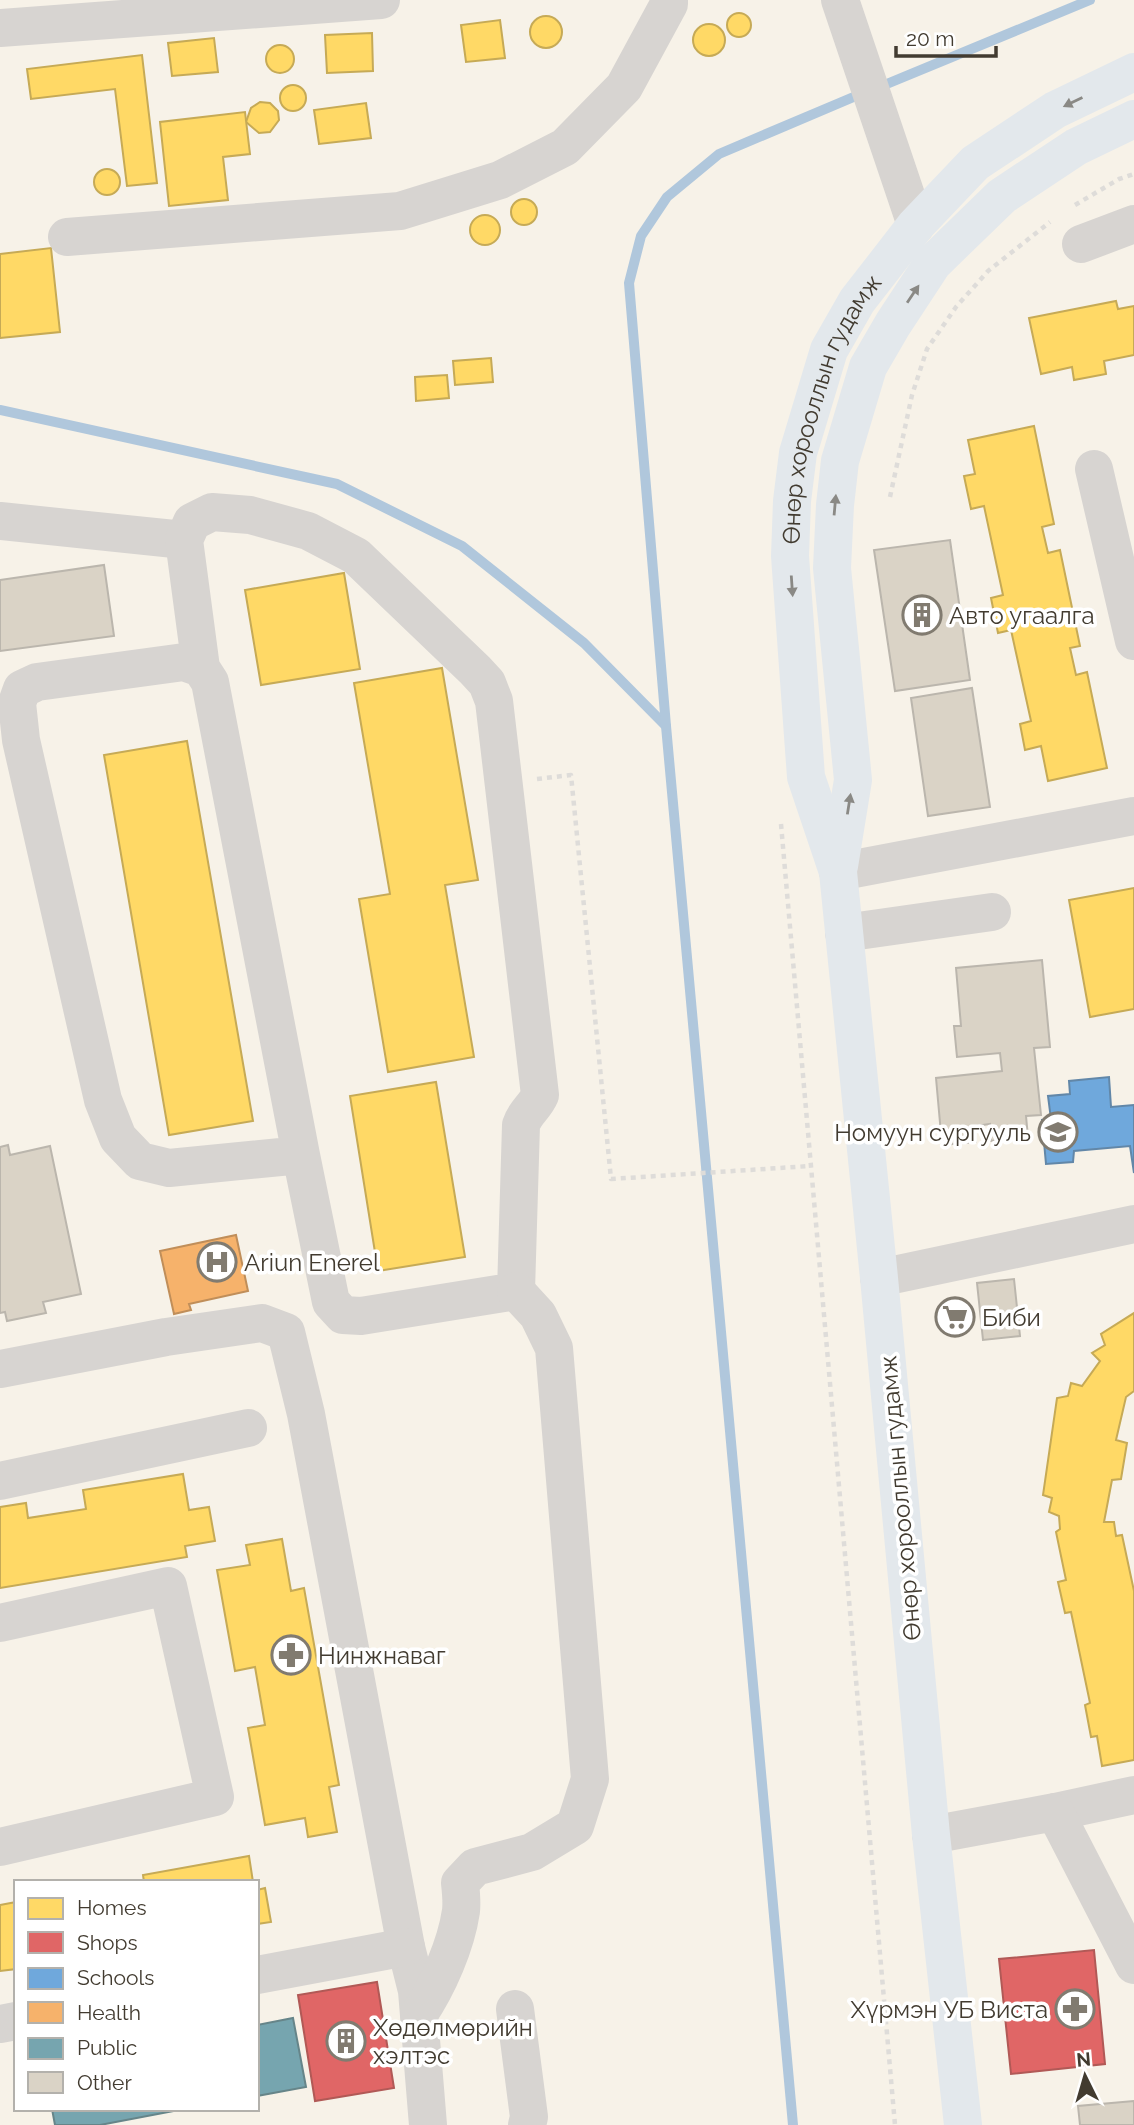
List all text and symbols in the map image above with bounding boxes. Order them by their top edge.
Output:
scale bar [896,14,996,58]
text: 20 m [906,26,954,51]
one-way arrow [1063,96,1083,107]
street label: Өнөр хорооллын гудамж [776,268,887,545]
one-way arrow [906,285,919,304]
one-way arrow [830,494,841,516]
one-way arrow [787,575,798,597]
building icon: Авто угаалга [901,594,943,636]
place label: Авто угаалга [949,601,1095,630]
one-way arrow [844,793,855,815]
school or university icon: Номуун сургууль [1037,1111,1079,1153]
place label: Номуун сургууль [834,1118,1031,1147]
hospital icon: Ariun Enerel [196,1241,238,1283]
place label: Ariun Enerel [244,1248,380,1277]
supermarket icon: Биби [934,1296,976,1338]
place label: Биби [982,1303,1041,1332]
street label: Өнөр хорооллын гудамж [873,1354,927,1642]
pharmacy icon: Нинжнаваг [270,1634,312,1676]
place label: Нинжнаваг [318,1641,446,1670]
legend [14,1880,259,2111]
text: Homes [77,1895,147,1920]
text: Shops [77,1930,138,1955]
text: Schools [77,1965,154,1990]
pharmacy icon: Хүрмэн УБ Виста [1054,1988,1096,2030]
place label: Хүрмэн УБ Виста [850,1995,1048,2024]
text: Health [77,2000,141,2025]
place label: Хөдөлмөрийн хэлтэс [373,2013,533,2070]
building icon: Хөдөлмөрийн хэлтэс [325,2020,367,2062]
text: Public [77,2035,137,2060]
north arrow [1050,2041,1120,2111]
text: N [1075,2047,1092,2071]
text: Other [77,2070,132,2095]

